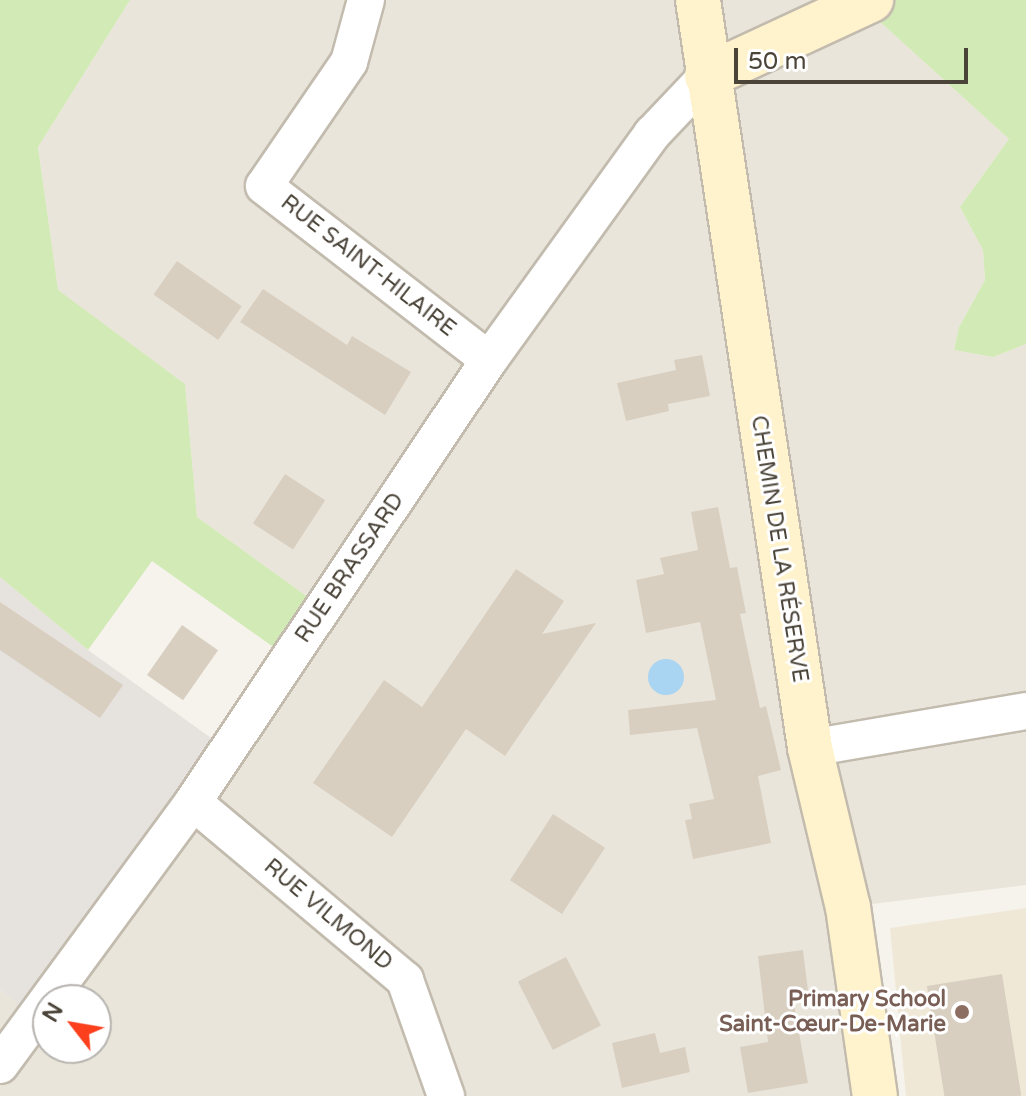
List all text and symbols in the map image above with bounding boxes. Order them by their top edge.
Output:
scale bar [738,32,972,82]
text: 50 m [748,47,806,76]
street label: RUE SAINT-HILAIRE [275,190,461,342]
street label: CHEMIN DE LA RÉSERVE [745,414,813,684]
street label: RUE BRASSARD [290,488,410,648]
street label: RUE VILMOND [258,854,398,976]
north arrow [32,984,112,1064]
place label: Primary School Saint-Cœur-De-Marie [719,986,946,1038]
text: N [37,998,69,1027]
marker: Primary School Saint-Cœur-De-Marie [953,1003,971,1021]

